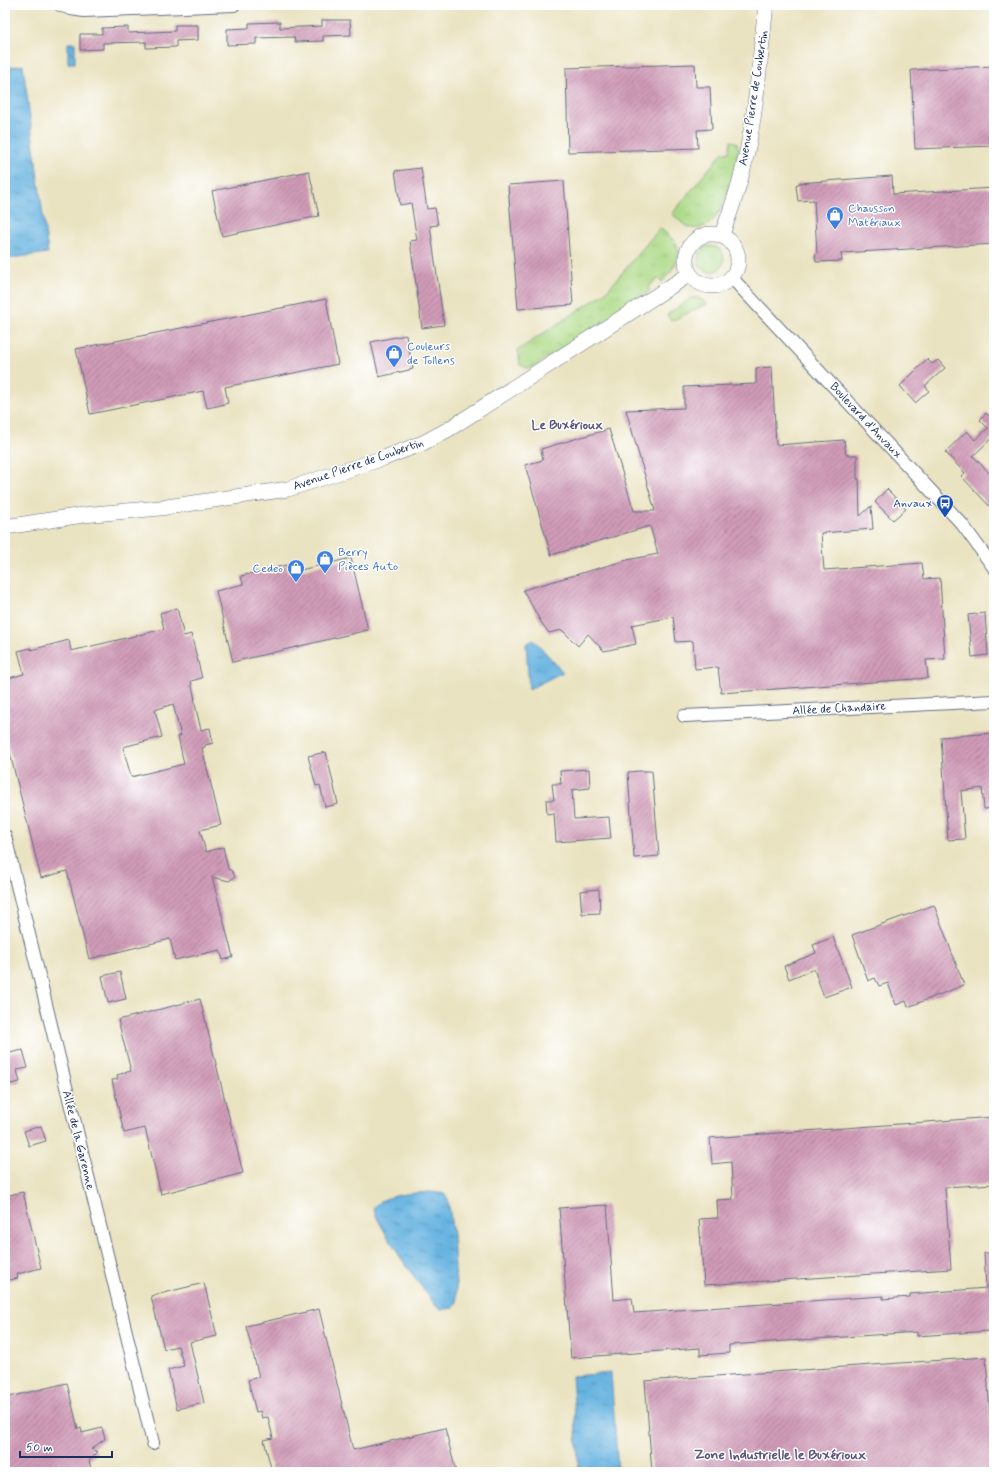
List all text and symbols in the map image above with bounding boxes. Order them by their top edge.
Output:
street label: Avenue Pierre de Coubertin [735,29,773,167]
place label: Chausson Matériaux [848,201,901,231]
shop icon: Chausson Matériaux [825,205,845,230]
place label: Couleurs de Tollens [407,339,455,369]
shop icon: Couleurs de Tollens [384,343,404,368]
street label: Boulevard d'Anvaux [826,379,905,462]
district label: Le Buxérioux [531,417,603,434]
street label: Avenue Pierre de Coubertin [291,435,426,495]
bus stop icon: Anvaux [935,493,955,518]
place label: Anvaux [893,496,932,512]
place label: Berry Pièces Auto [338,545,398,575]
shop icon: Berry Pièces Auto [315,549,335,574]
shop icon: Cedeo [286,558,306,583]
place label: Cedeo [252,561,283,577]
street label: Allée de Chandaire [792,699,887,719]
street label: Allée de la Garenne [58,1089,98,1192]
scale bar [20,1433,112,1459]
text: 50 m [26,1440,53,1456]
district label: Zone Industrielle le Buxérioux [694,1446,867,1464]

